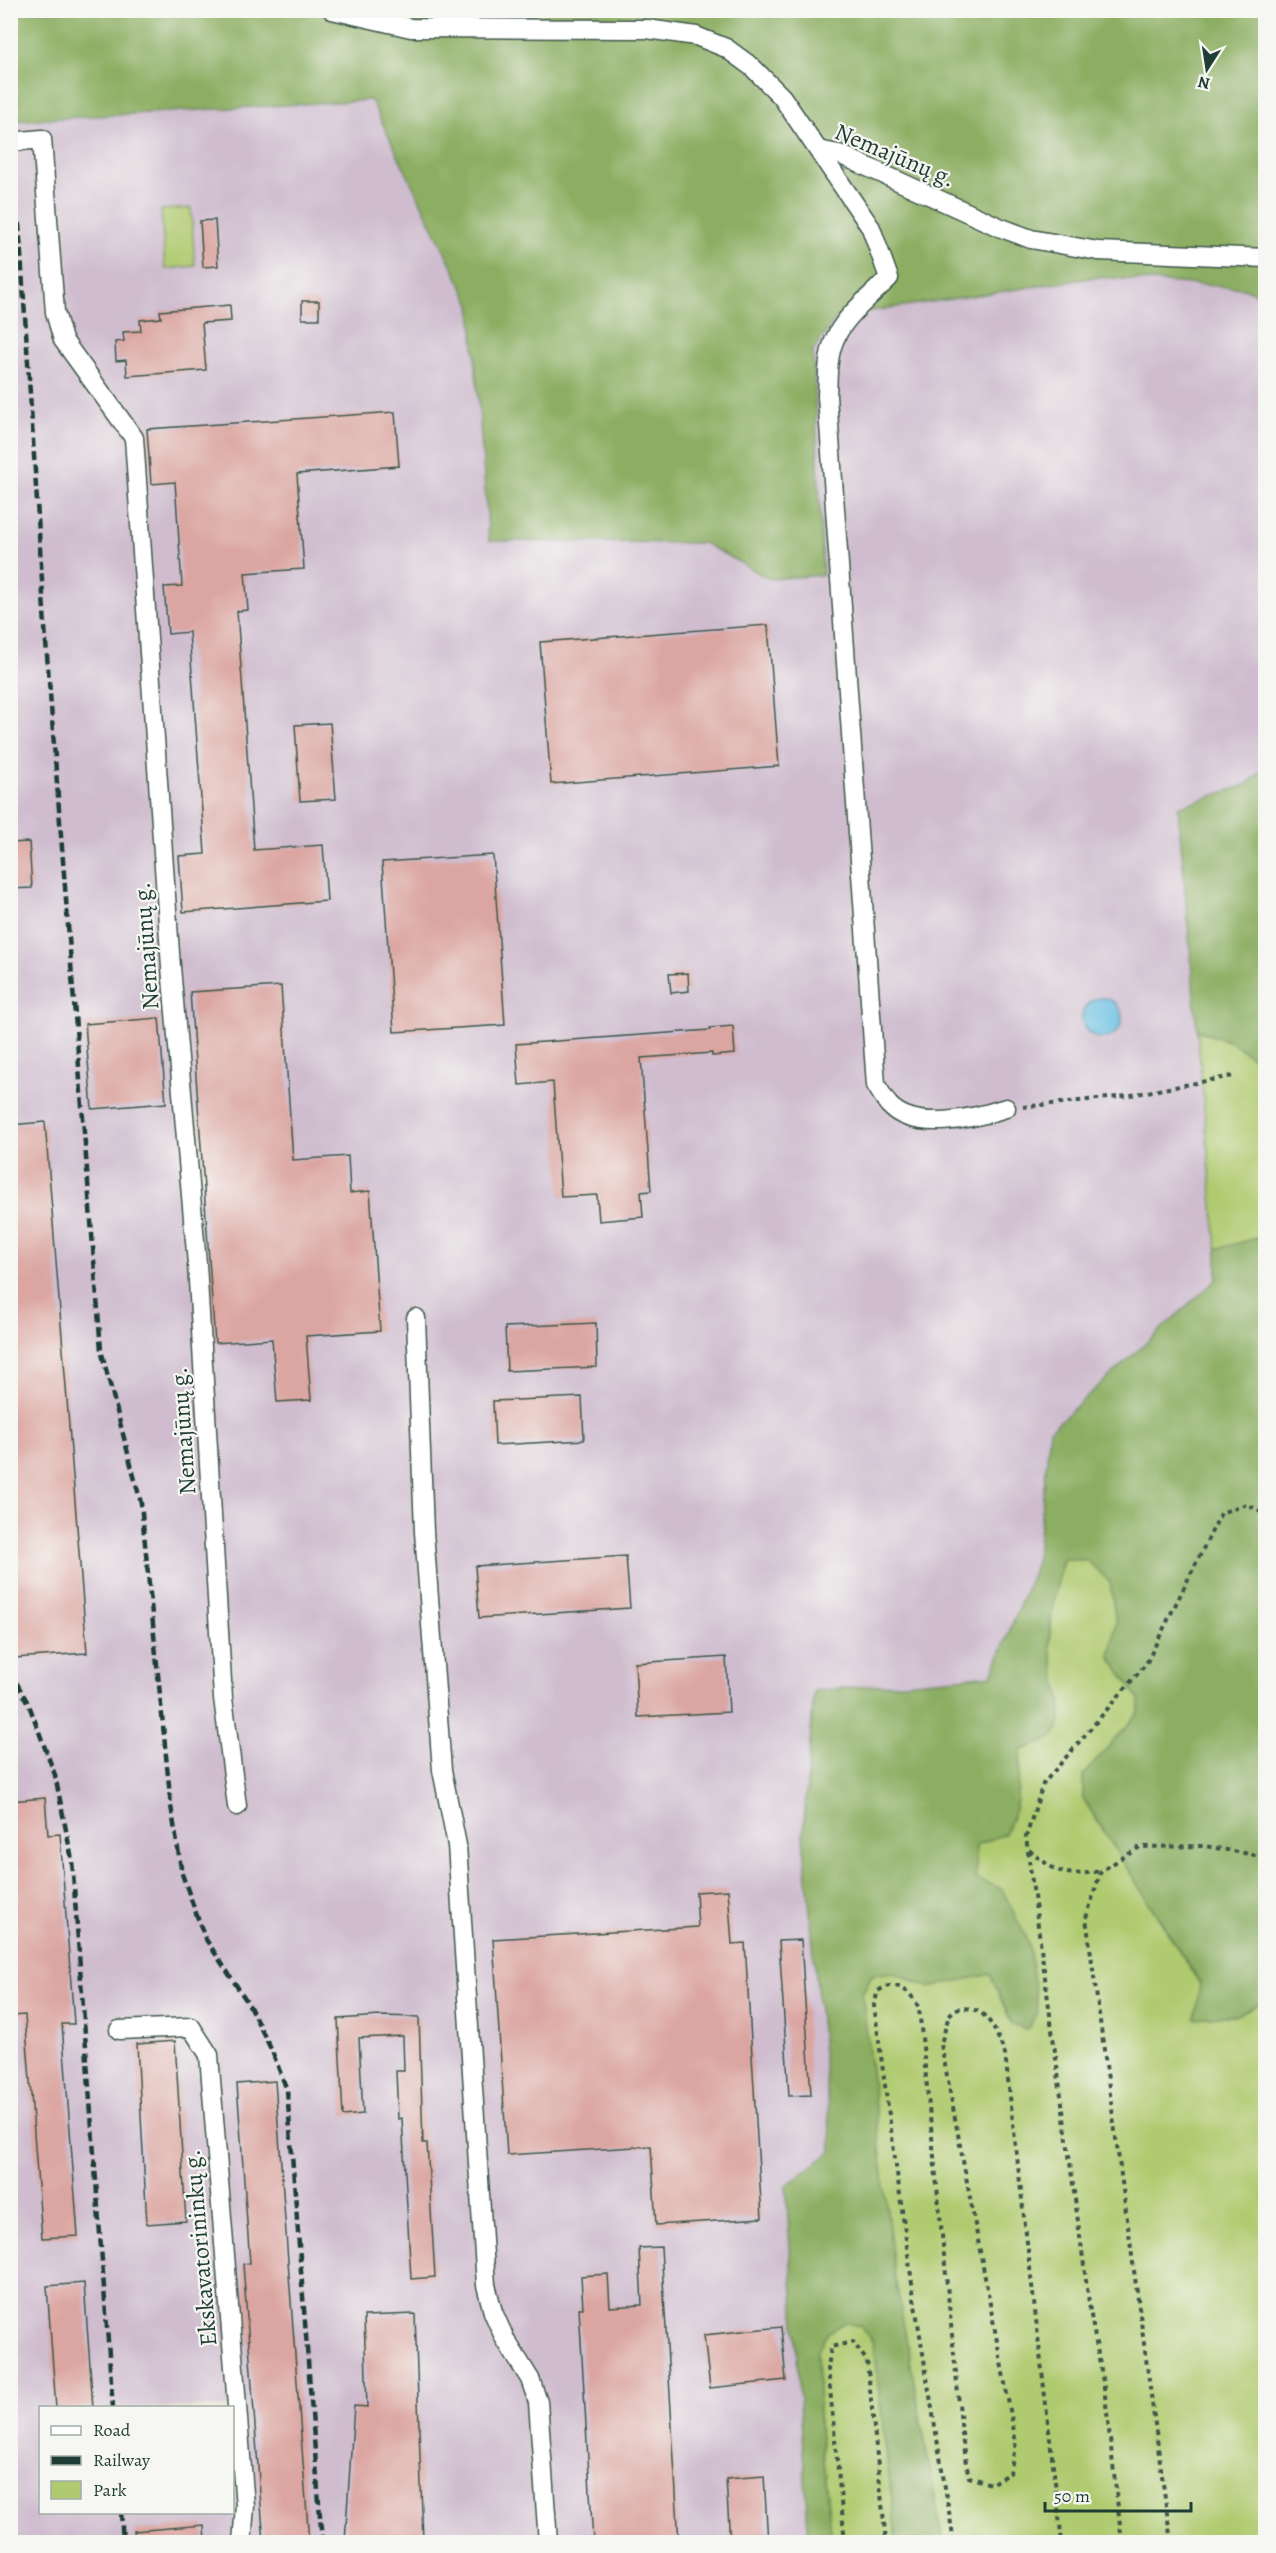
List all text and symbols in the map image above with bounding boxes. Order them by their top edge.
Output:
north arrow [1177,39,1237,99]
text: N [1196,71,1212,95]
street label: Nemajūnų g. [830,115,960,195]
street label: Nemajūnų g. [126,881,166,1011]
street label: Nemajūnų g. [163,1366,203,1496]
street label: Ekskavatorininkų g. [175,2148,225,2348]
legend [39,2406,234,2514]
text: Road [93,2418,131,2442]
text: Railway [93,2448,151,2472]
scale bar [1045,2475,1190,2513]
text: Park [93,2478,127,2502]
text: 50 m [1054,2484,1090,2508]

